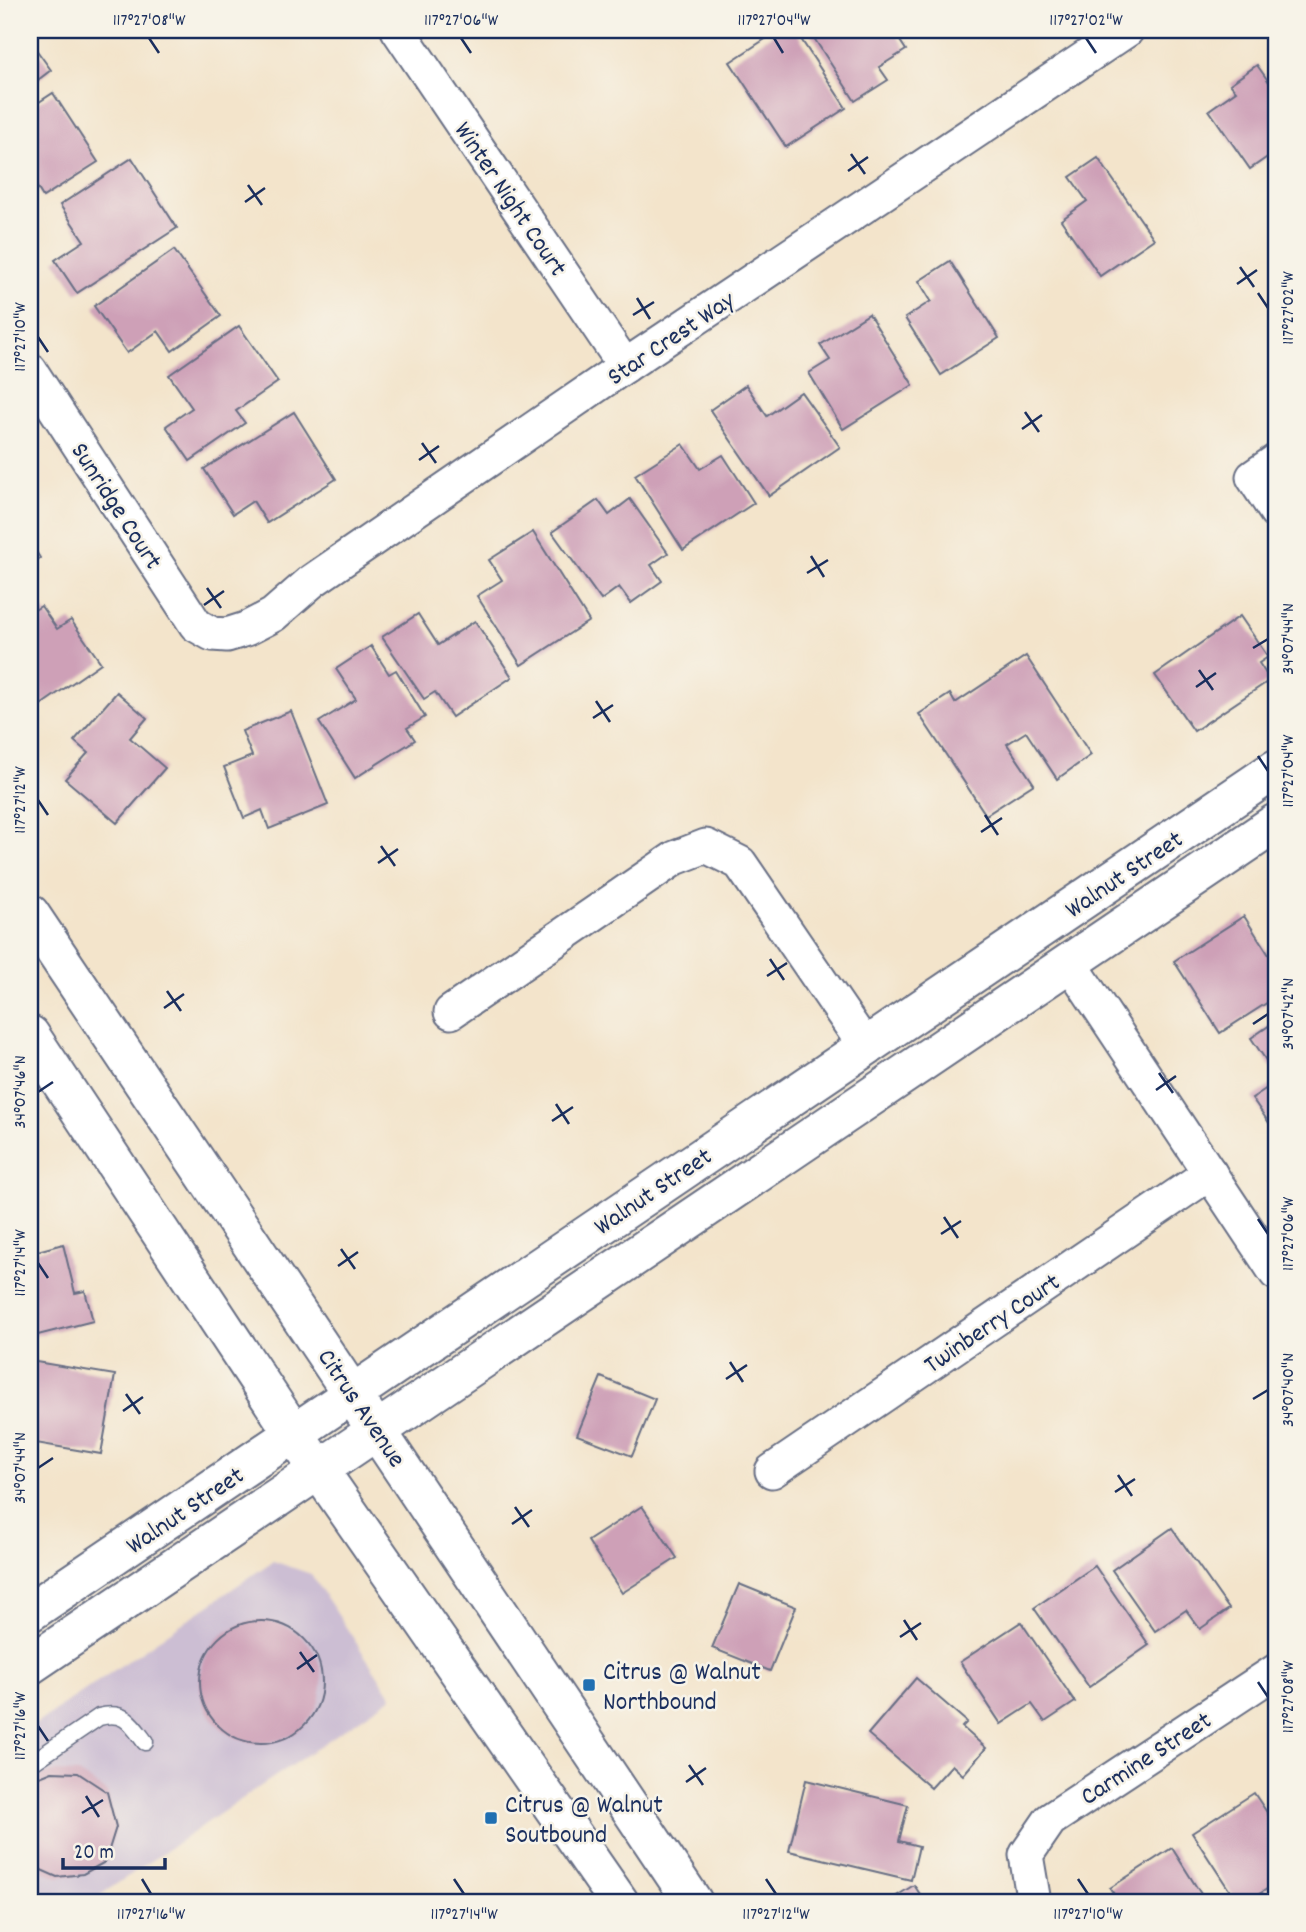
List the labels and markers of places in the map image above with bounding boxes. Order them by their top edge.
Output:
place label: Citrus @ Walnut Northbound [603,1655,761,1722]
marker: Citrus @ Walnut Northbound [581,1677,597,1693]
place label: Citrus @ Walnut Soutbound [505,1788,663,1855]
marker: Citrus @ Walnut Soutbound [483,1810,499,1826]

